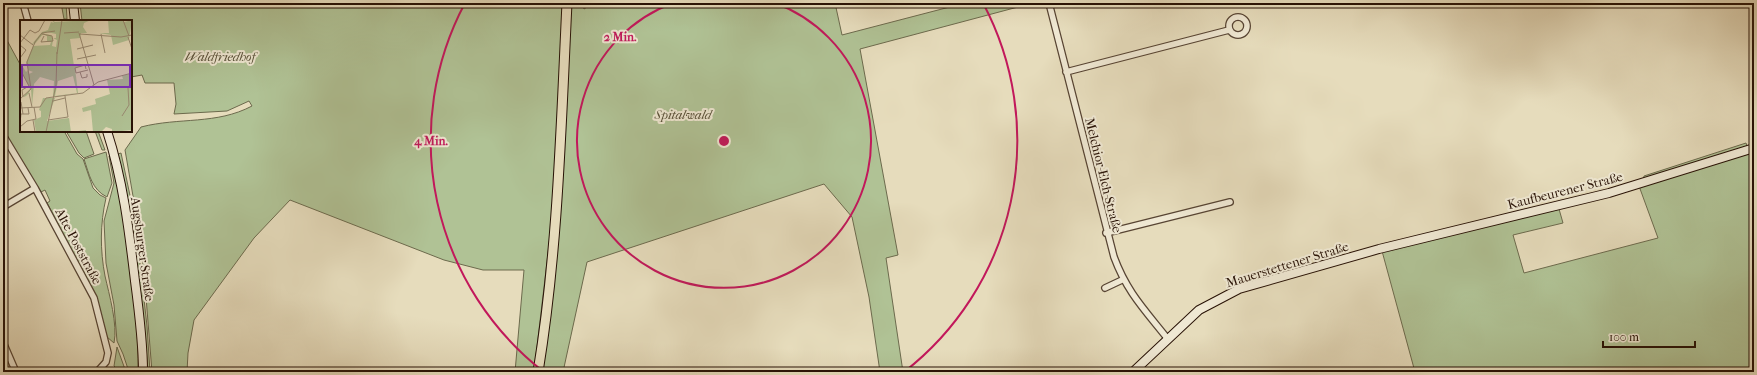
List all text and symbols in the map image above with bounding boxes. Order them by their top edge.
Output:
inset map [20,20,132,132]
text: 2 Min. [604,30,637,44]
park label: Waldfriedhof [185,49,258,64]
park label: Spitalwald [654,107,714,122]
street label: Melchior-Elch-Straße [1082,116,1125,235]
text: 4 Min. [413,134,448,149]
centre of rings [717,134,731,148]
street label: Kaufbeurener Straße [1506,169,1625,212]
street label: Augsburger Straße [128,195,157,303]
street label: Alte Poststraße [52,205,105,287]
street label: Mauerstettener Straße [1224,239,1351,290]
scale bar [1603,323,1695,349]
text: 100 m [1609,330,1639,344]

